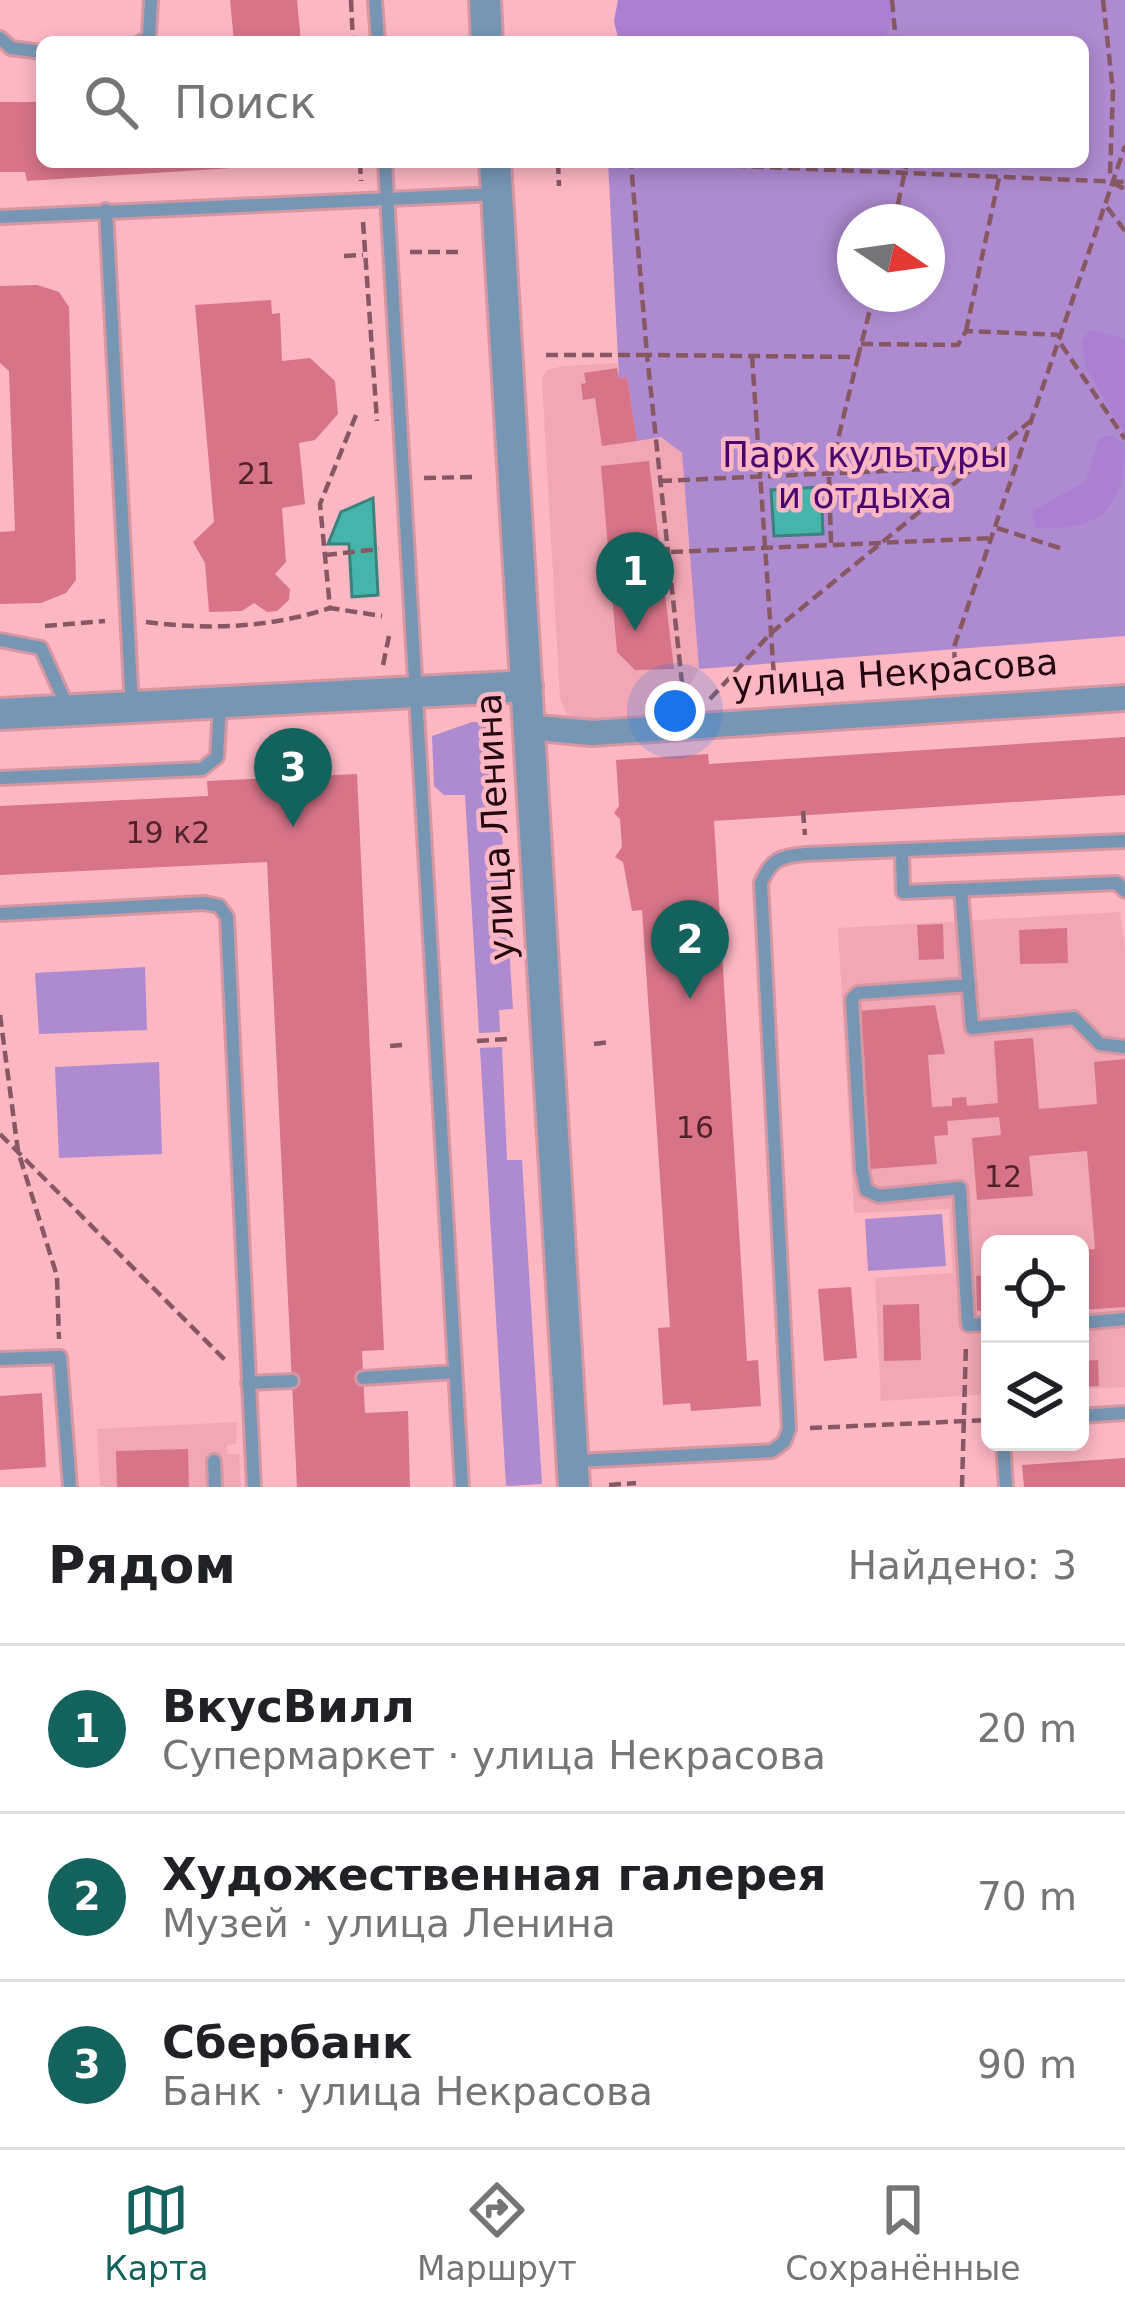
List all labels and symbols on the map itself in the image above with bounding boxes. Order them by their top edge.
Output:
north arrow [837,204,945,312]
park label: Парк культуры и отдыха [722,434,1008,516]
house number: 21 [237,456,275,491]
pin: 1 [596,532,674,631]
street label: улица Некрасова [731,641,1059,705]
your location [645,681,705,741]
street label: улица Ленина [468,692,522,962]
pin: 3 [254,728,332,827]
house number: 19 к2 [126,815,210,850]
pin: 2 [651,900,729,999]
house number: 16 [676,1110,714,1145]
house number: 12 [984,1159,1022,1194]

